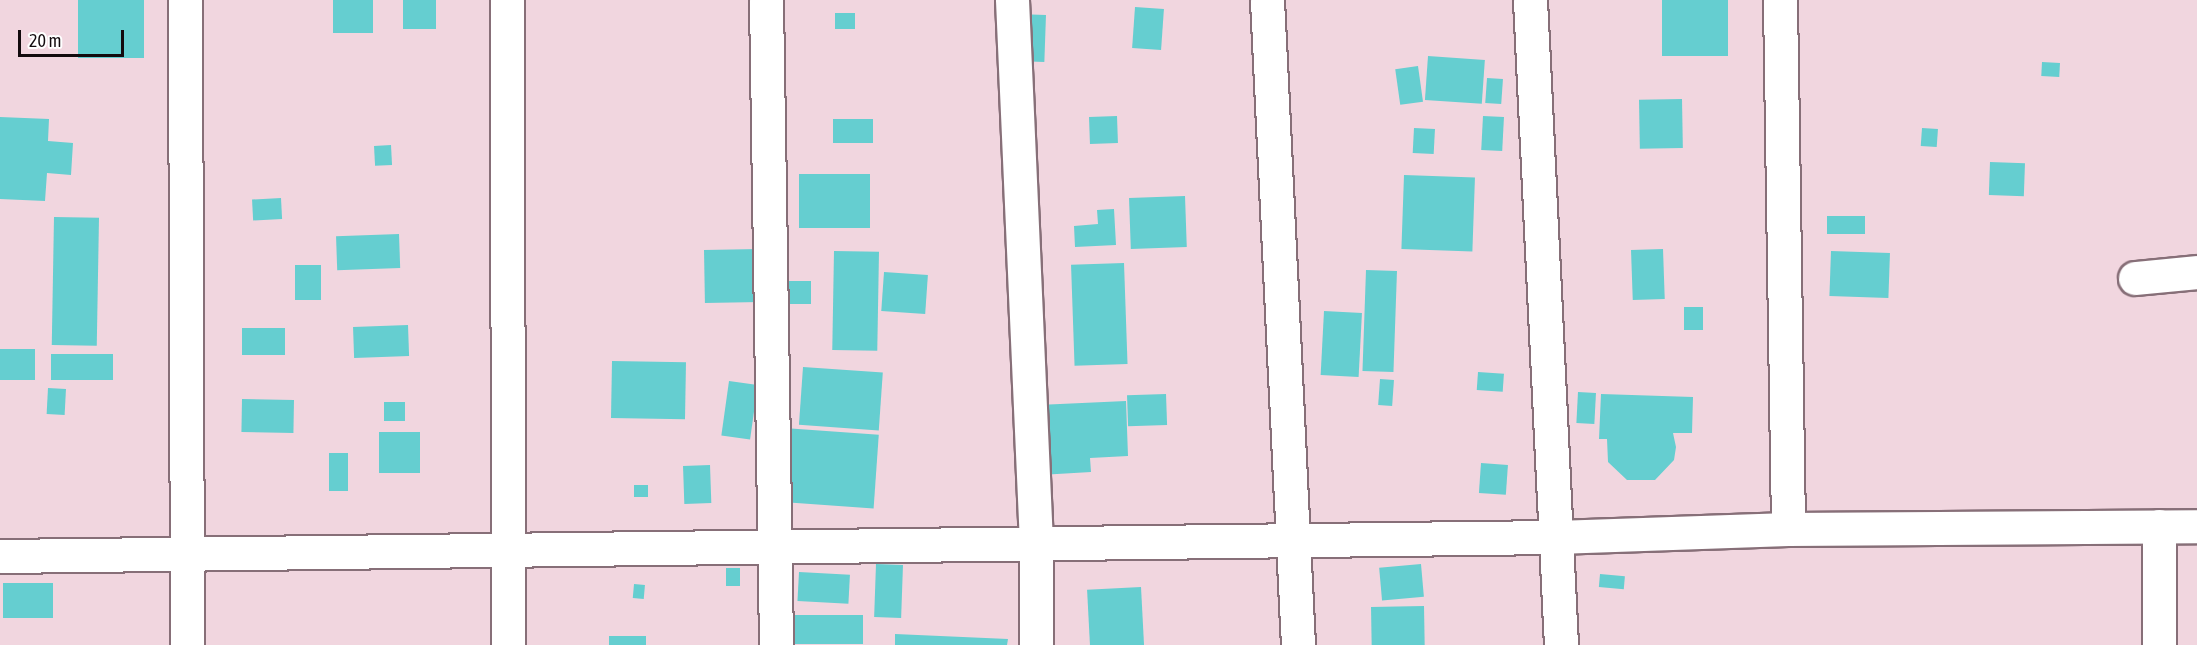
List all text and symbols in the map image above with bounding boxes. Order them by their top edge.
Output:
scale bar [21,18,128,56]
text: 20 m [29,30,61,51]

